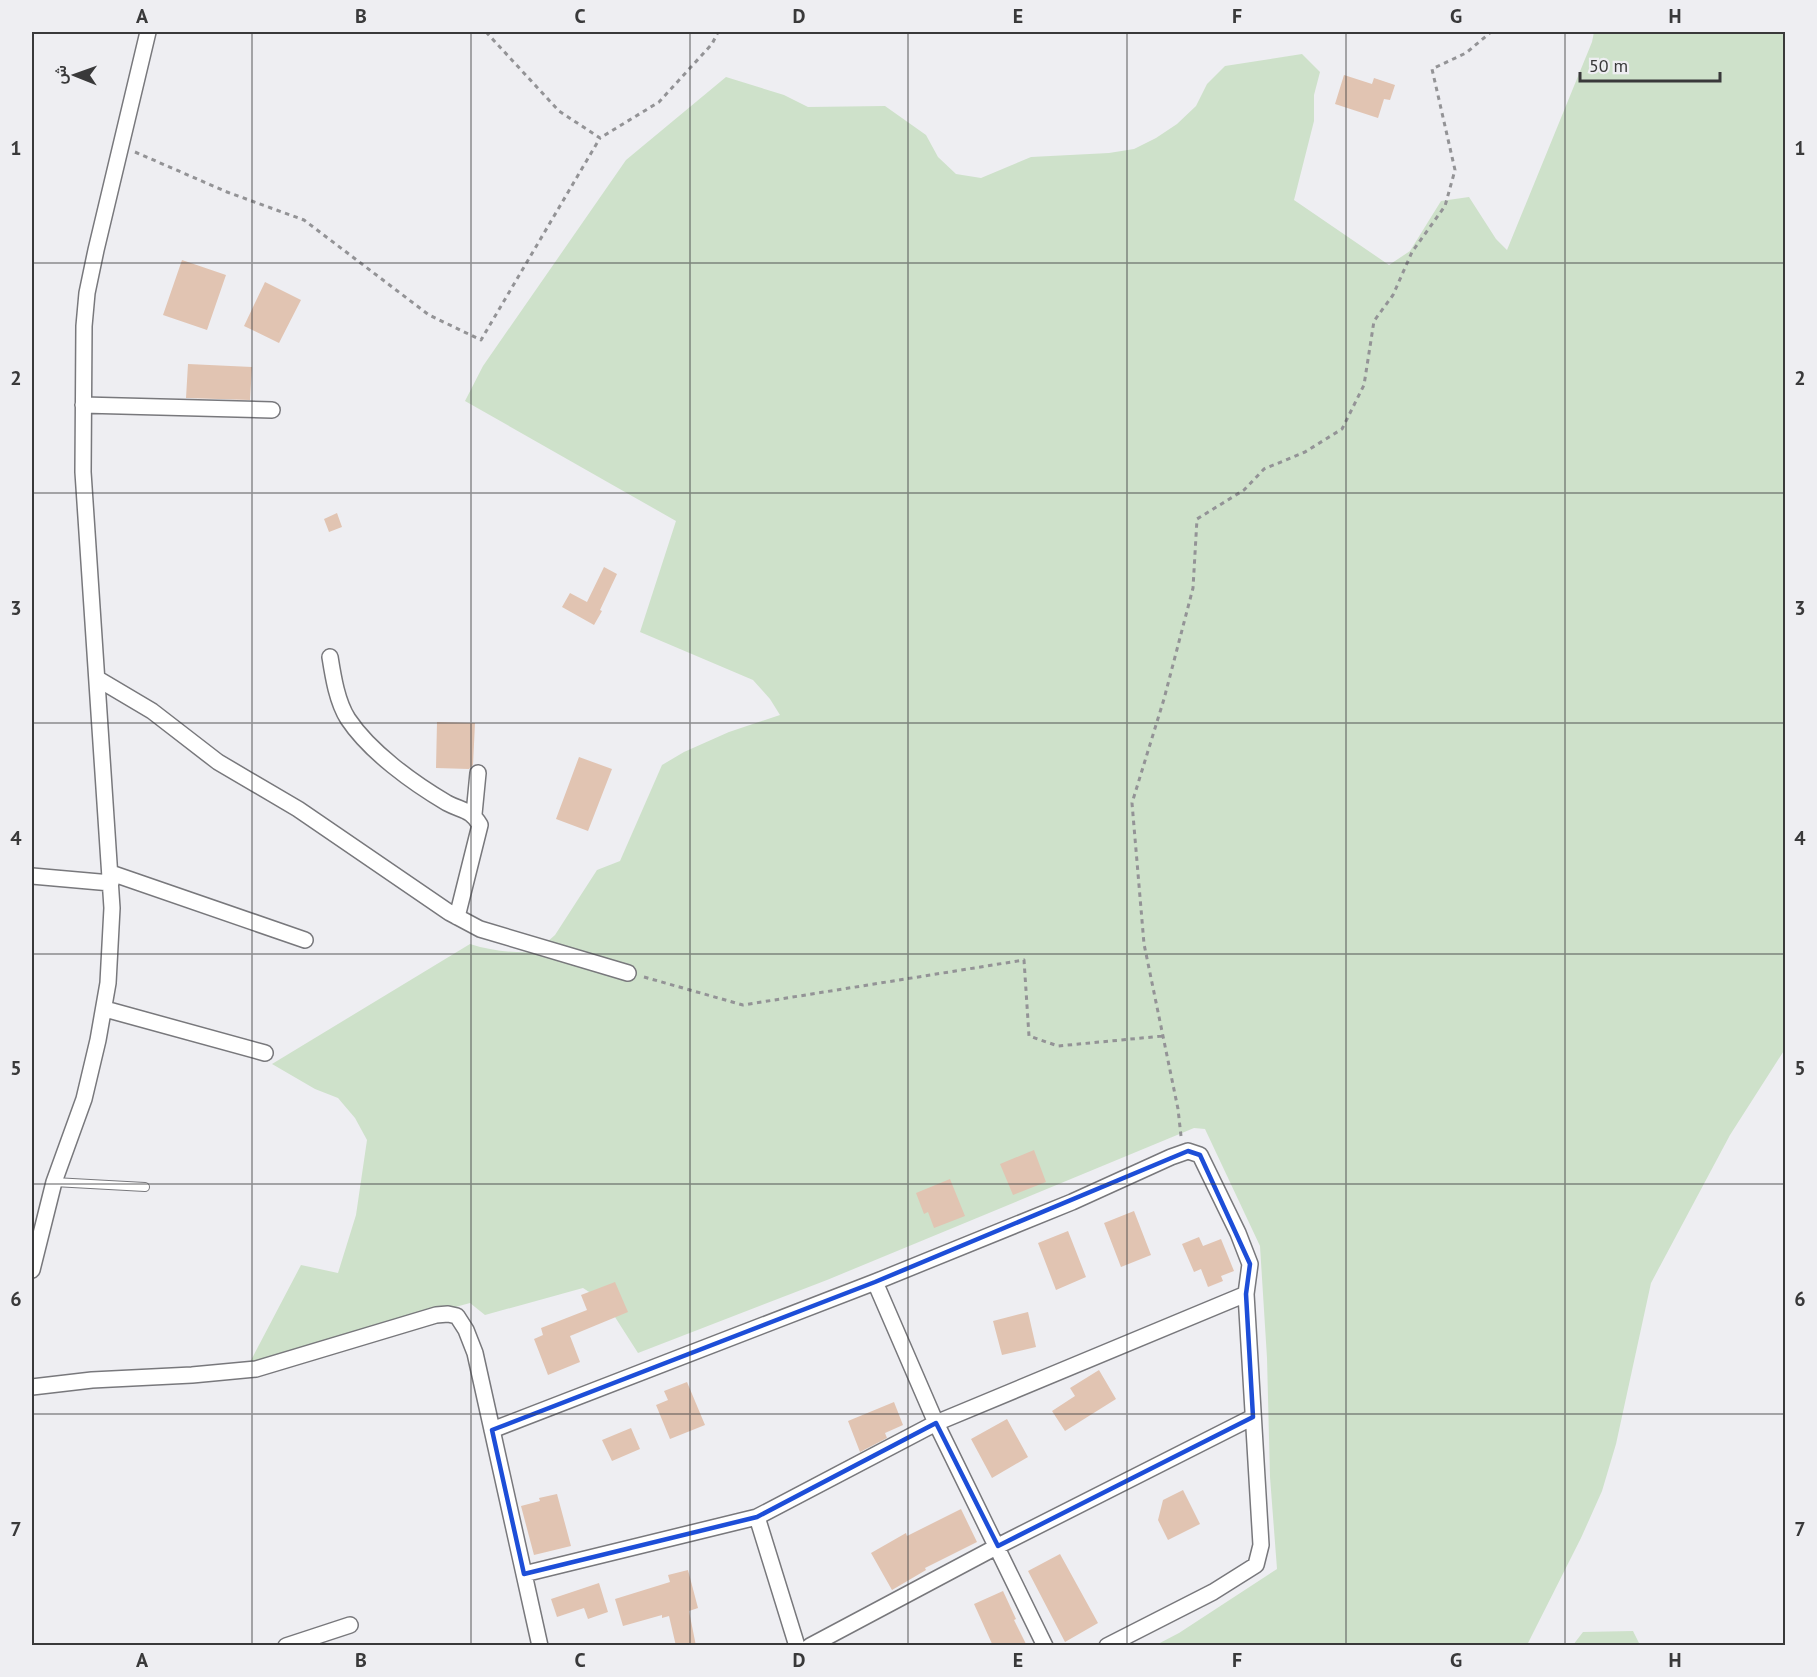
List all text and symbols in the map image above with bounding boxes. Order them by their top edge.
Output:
text: A [136,3,149,29]
text: B [355,3,367,29]
text: C [574,3,586,29]
text: D [793,3,806,29]
text: E [1013,3,1023,29]
text: F [1232,3,1242,29]
text: G [1450,3,1462,29]
text: H [1668,3,1682,29]
north arrow [45,45,105,105]
scale bar [1580,45,1720,83]
text: 50 m [1589,54,1628,77]
text: ش [50,65,70,85]
text: 1 [10,135,22,161]
text: 1 [1794,135,1806,161]
text: 2 [10,365,22,391]
text: 2 [1794,365,1806,391]
text: 3 [10,595,22,621]
text: 3 [1794,595,1806,621]
text: 4 [10,825,22,851]
text: 4 [1794,825,1806,851]
text: 5 [10,1055,22,1081]
text: 5 [1794,1055,1806,1081]
text: 6 [10,1286,22,1312]
text: 6 [1794,1286,1806,1312]
text: 7 [10,1516,22,1542]
text: 7 [1794,1516,1806,1542]
text: A [136,1647,149,1673]
text: B [355,1647,367,1673]
text: C [574,1647,586,1673]
text: D [793,1647,806,1673]
text: E [1013,1647,1023,1673]
text: F [1232,1647,1242,1673]
text: G [1450,1647,1462,1673]
text: H [1668,1647,1682,1673]

